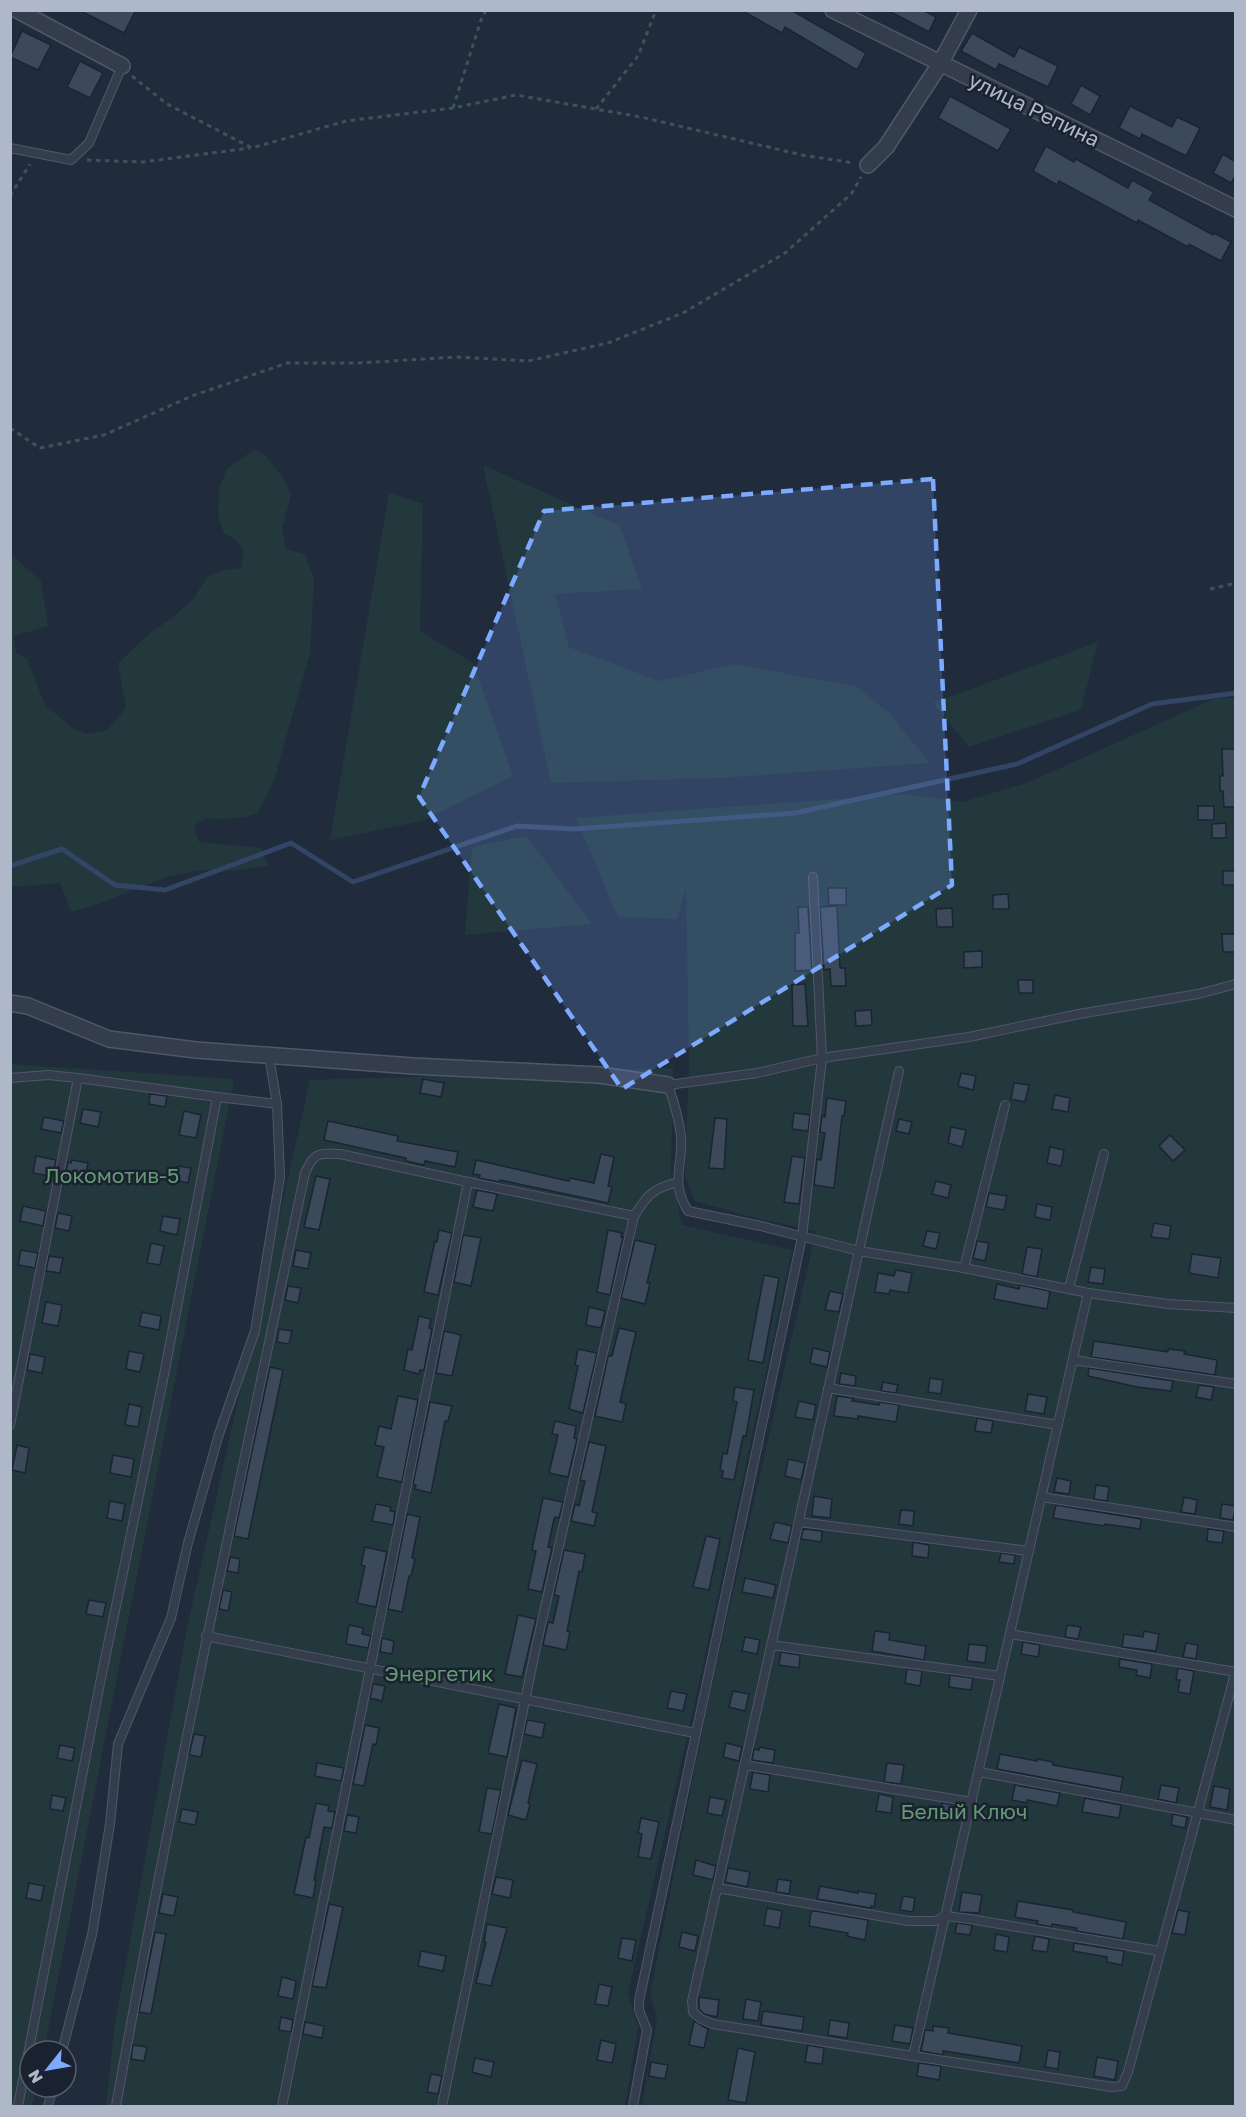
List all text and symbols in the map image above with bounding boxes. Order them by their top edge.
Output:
street label: улица Репина [965,66,1104,152]
park label: Локомотив-5 [45,1162,179,1188]
park label: Энергетик [385,1660,493,1686]
park label: Белый Ключ [901,1798,1027,1824]
north arrow [18,2039,78,2099]
text: N [23,2066,47,2087]

